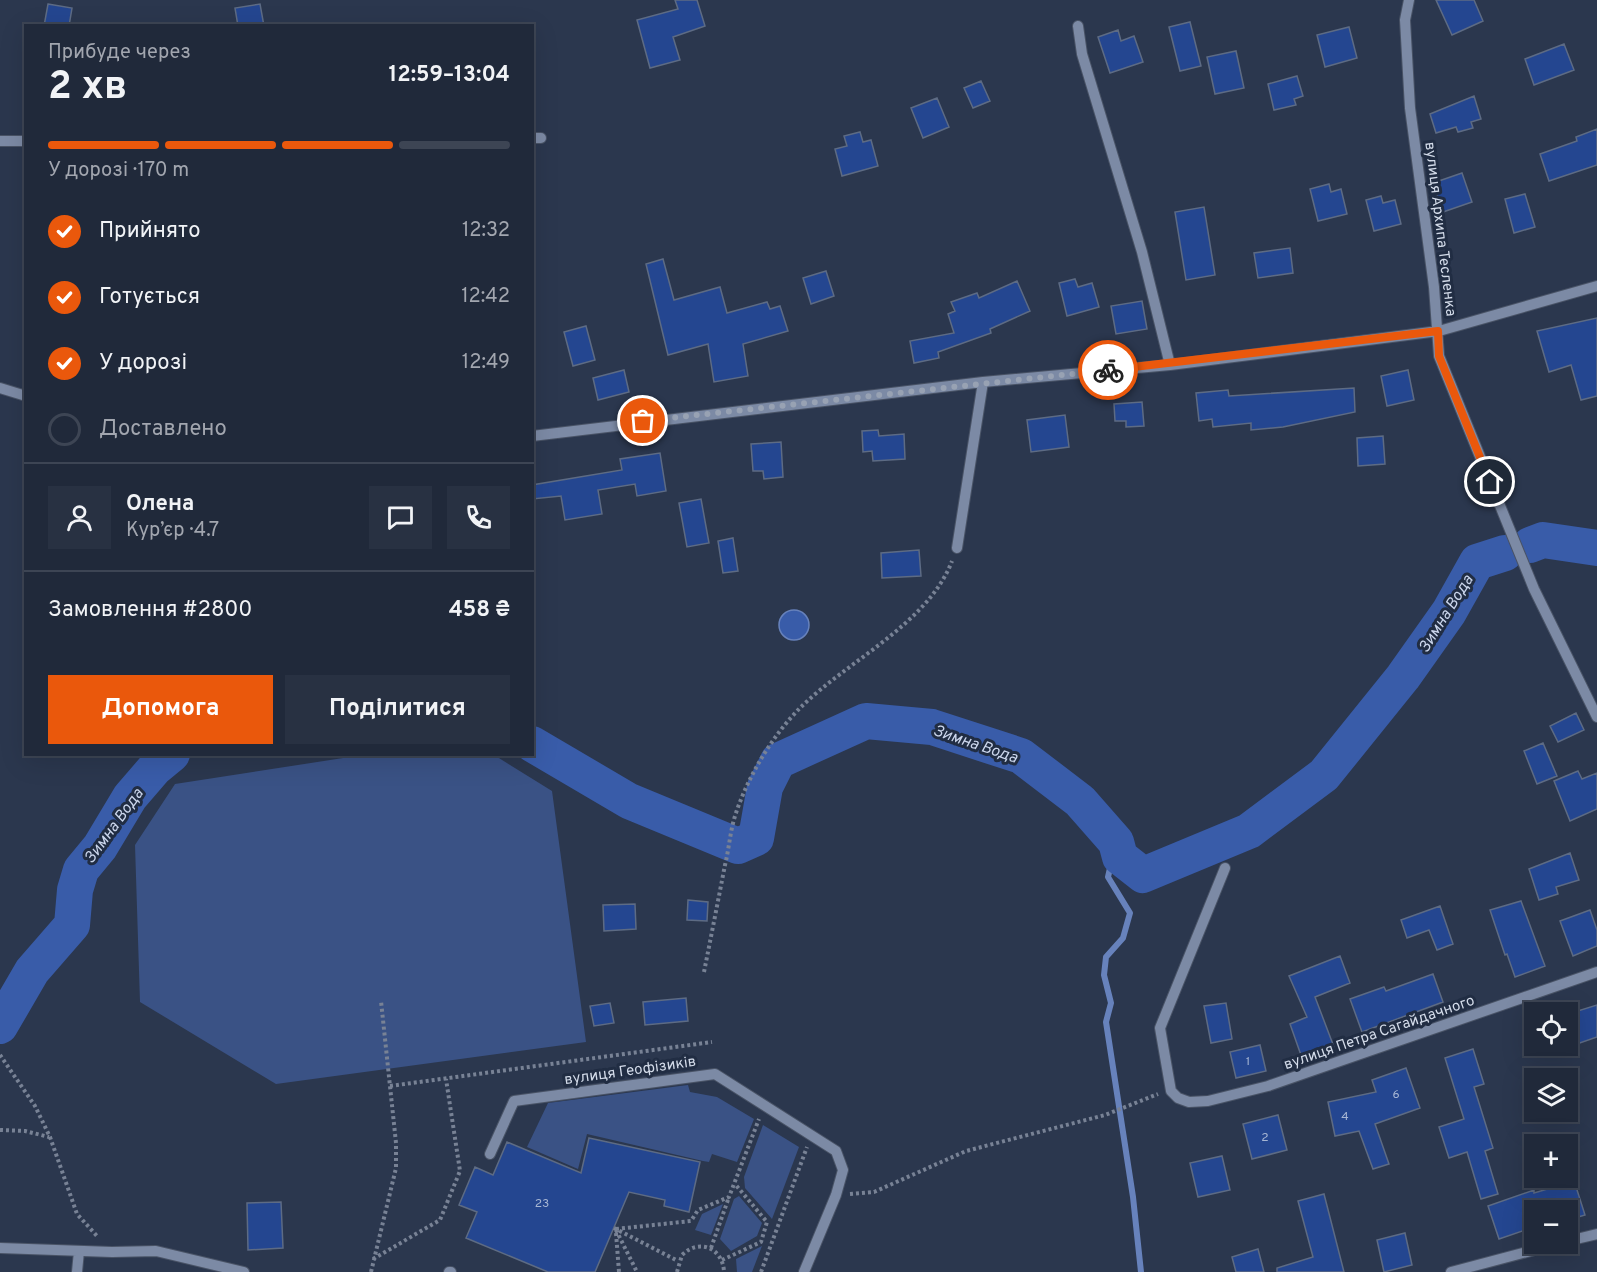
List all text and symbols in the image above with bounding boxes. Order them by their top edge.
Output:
text: Прибуде через [48,40,191,66]
text: 12:59–13:04 [388,62,510,89]
text: 2 хв [48,64,127,113]
street label: вулиця Архипа Тесленка [1419,141,1460,317]
text: У дорозі · 170 m [48,158,189,184]
icon: check [48,215,81,248]
text: Прийнято [99,218,200,245]
text: 12:32 [462,218,510,244]
icon: check [48,281,81,314]
text: Готується [99,284,200,311]
text: 12:42 [461,284,510,310]
courier [1078,340,1138,400]
icon: check [48,347,81,380]
text: У дорозі [99,350,187,377]
text: 12:49 [462,350,510,376]
icon: bike [1092,354,1125,387]
pin [617,395,668,446]
icon: bag [626,404,659,437]
text: Доставлено [99,416,227,443]
pin [1464,456,1515,507]
icon: home [1473,465,1506,498]
button: person [48,486,111,549]
button: chat [369,486,432,549]
button: phone [447,486,510,549]
text: Олена [126,491,194,518]
text: Кур’єр · 4.7 [126,518,219,544]
water label: Зимна Вода [1415,571,1479,657]
text: Замовлення #2800 [48,597,252,624]
text: 458 ₴ [449,597,510,624]
button: Допомога [48,675,273,744]
button: Поділитися [285,675,510,744]
water label: Зимна Вода [931,721,1021,769]
water label: Зимна Вода [81,784,149,867]
street label: вулиця Петра Сагайдачного [1282,992,1477,1075]
map controls [1524,1002,1578,1254]
button: locate [1524,1002,1578,1056]
street label: вулиця Геофізиків [563,1053,697,1090]
house number: 1 [1246,1054,1250,1070]
button: layers [1524,1068,1578,1122]
house number: 6 [1392,1087,1400,1103]
house number: 4 [1341,1109,1349,1125]
house number: 2 [1261,1130,1269,1146]
button: + [1524,1134,1578,1188]
house number: 23 [535,1196,549,1212]
button: − [1524,1200,1578,1254]

